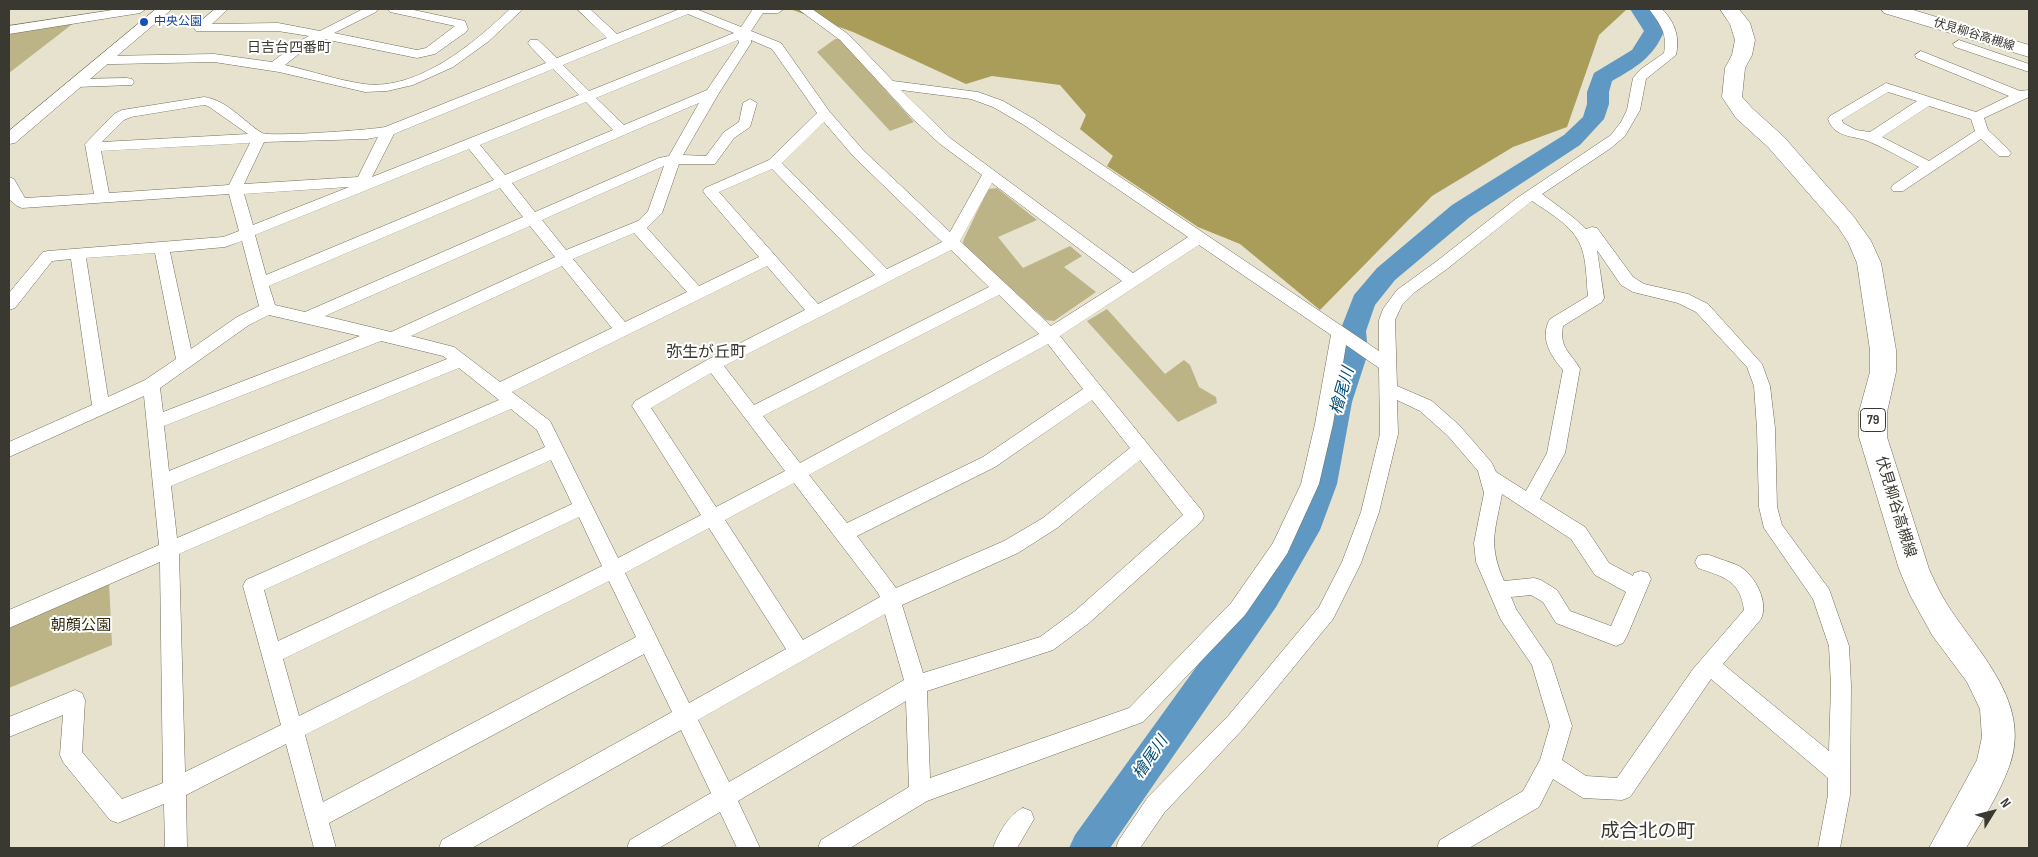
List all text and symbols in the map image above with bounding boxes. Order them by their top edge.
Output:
place label: 中央公園 [154,15,202,29]
marker: 中央公園 [138,16,150,28]
street label: 伏見柳谷高槻線 [1932,16,2016,54]
district label: 日吉台四番町 [247,40,331,56]
district label: 弥生が丘町 [666,343,746,363]
water label: 檜尾川 [1327,365,1359,417]
road number: 79 [1860,408,1886,432]
street label: 伏見柳谷高槻線 [1871,454,1919,560]
park label: 朝顔公園 [51,617,111,635]
water label: 檜尾川 [1129,733,1173,783]
north arrow [1968,787,2018,837]
text: N [1996,795,2015,811]
district label: 成合北の町 [1601,821,1695,843]

